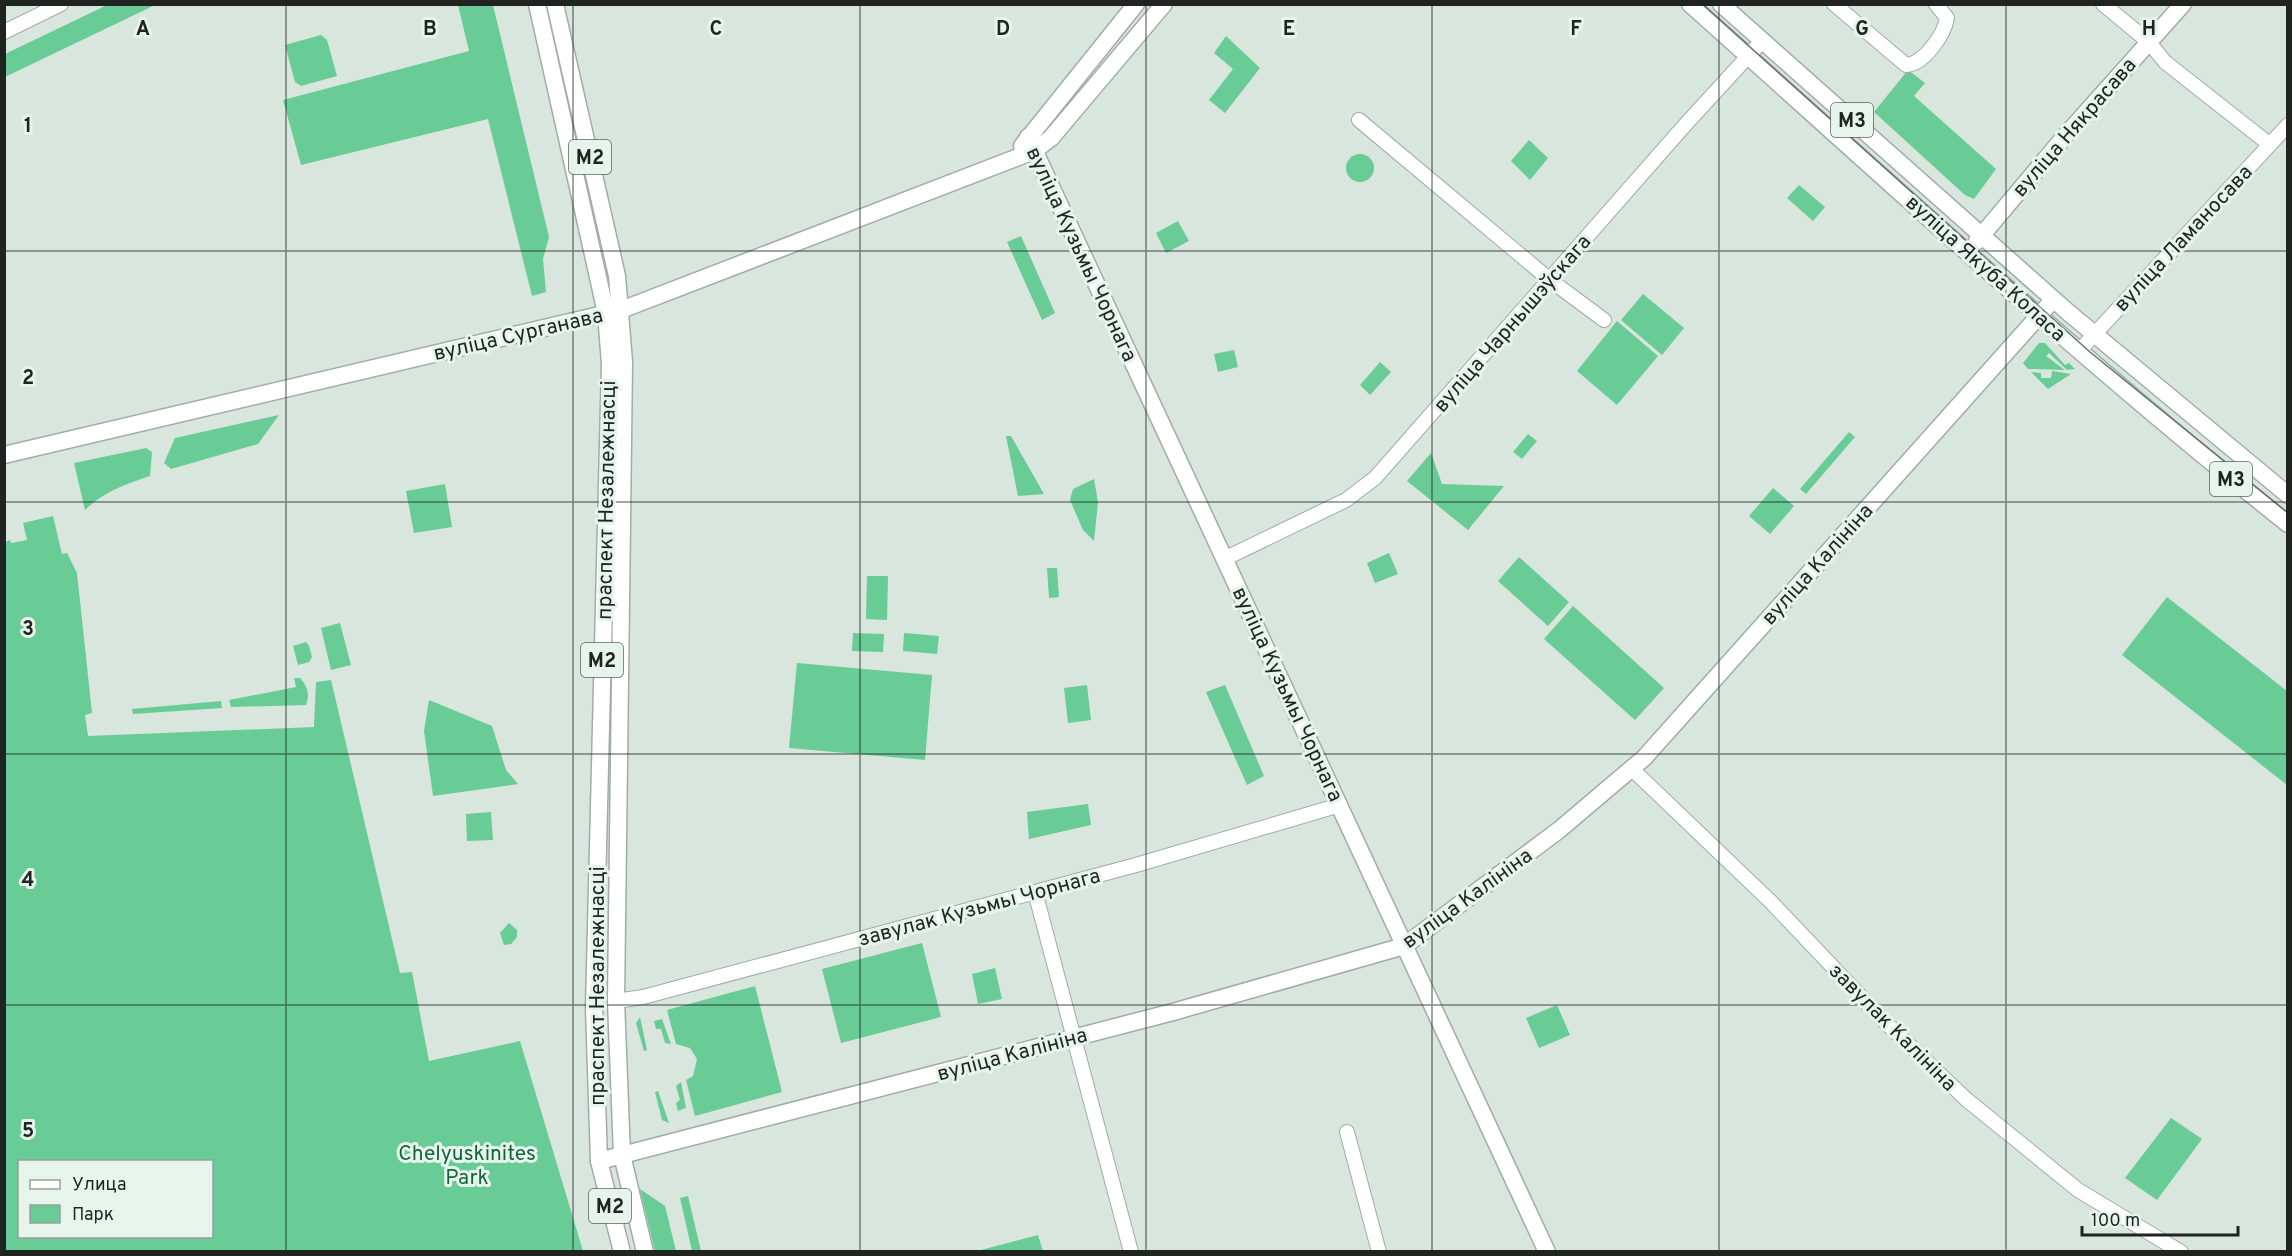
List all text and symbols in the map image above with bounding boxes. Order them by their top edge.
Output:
text: A [136,17,150,43]
text: B [423,17,437,43]
text: C [710,17,722,43]
text: D [996,17,1010,43]
text: E [1283,17,1295,43]
text: F [1570,17,1582,43]
text: G [1855,17,1869,43]
text: H [2142,17,2156,43]
street label: вуліца Някрасава [2007,53,2143,203]
road number: М3 [1831,103,1873,137]
text: 1 [24,114,32,140]
road number: М2 [569,140,611,174]
street label: вуліца Кузьмы Чорнага [1019,143,1142,366]
street label: вуліца Ламаносава [2109,160,2259,318]
street label: вуліца Якуба Коласа [1899,190,2071,348]
street label: вуліца Чарнышэўскага [1428,229,1598,419]
street label: вуліца Сурганава [431,303,606,368]
text: 2 [22,366,34,392]
street label: праспект Незалежнасці [592,380,623,620]
road number: М3 [2210,462,2252,496]
street label: вуліца Калініна [1756,499,1880,631]
street label: вуліца Кузьмы Чорнага [1225,583,1348,806]
text: 3 [22,617,34,643]
road number: М2 [581,643,623,677]
street label: вуліца Калініна [1397,843,1538,956]
street label: завулак Кузьмы Чорнага [855,863,1104,954]
street label: праспект Незалежнасці [585,866,612,1106]
text: 4 [22,868,34,894]
street label: завулак Калініна [1822,958,1962,1098]
street label: вуліца Калініна [934,1022,1091,1088]
text: 5 [22,1119,34,1145]
park label: Chelyuskinites Park [398,1141,536,1192]
legend [18,1160,213,1238]
text: Улица [72,1174,126,1197]
road number: М2 [589,1189,631,1223]
scale bar [2082,1199,2238,1237]
text: Парк [72,1204,114,1227]
text: 100 m [2091,1210,2140,1233]

